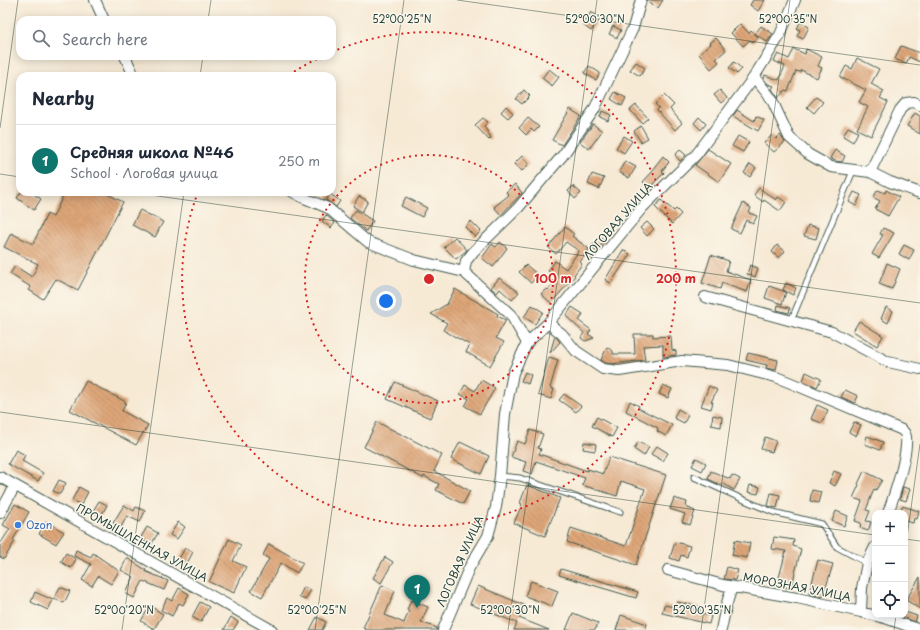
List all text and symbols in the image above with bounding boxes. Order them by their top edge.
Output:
text: 52°00'25"N [372,11,432,26]
text: 52°00'30"N [565,11,625,26]
text: 52°00'35"N [759,11,818,26]
search box [16,16,336,60]
icon: search [30,27,52,49]
text: Search here [62,27,148,50]
text: Nearby [32,85,94,111]
text: Средняя школа №46 [70,140,234,163]
text: 1 [42,151,48,170]
text: 250 m [278,151,320,170]
text: School · Логовая улица [70,163,218,182]
street label: ЛОГОВАЯ УЛИЦА [579,178,657,263]
text: 100 m [534,269,572,287]
text: 200 m [656,269,696,287]
centre of rings [422,272,436,286]
your location [376,291,396,311]
street label: ПРОМЫШЛЕННАЯ УЛИЦА [73,499,212,586]
map controls [872,510,908,618]
button: + [872,510,908,546]
street label: ЛОГОВАЯ УЛИЦА [432,512,488,609]
place label: Ozon [26,516,52,533]
marker: Ozon [13,520,23,530]
button: − [872,546,908,582]
street label: МОРОЗНАЯ УЛИЦА [742,568,853,605]
pin: 1 [404,575,430,608]
button: locate [872,582,908,618]
text: 52°00'20"N [94,602,154,617]
text: 52°00'25"N [287,602,347,617]
text: 52°00'30"N [480,602,540,617]
text: 52°00'35"N [673,602,732,617]

